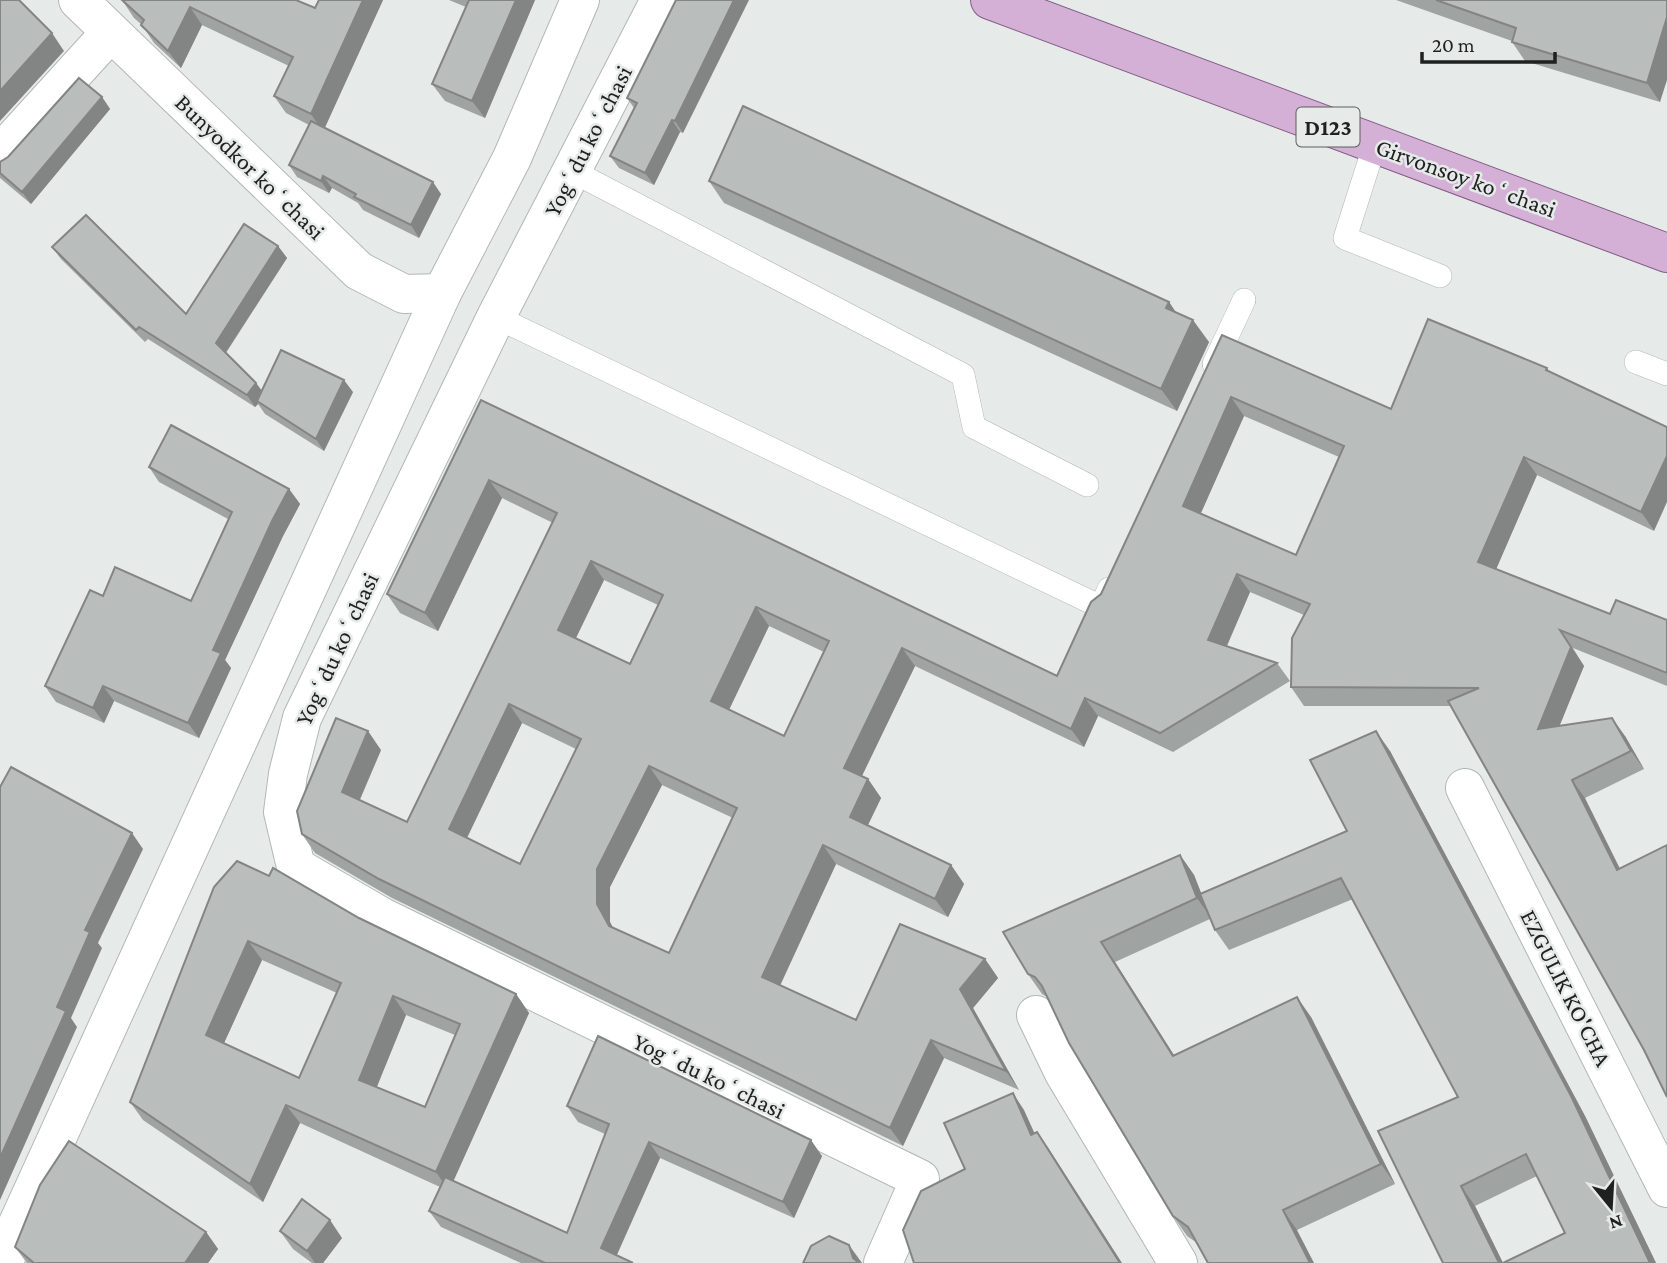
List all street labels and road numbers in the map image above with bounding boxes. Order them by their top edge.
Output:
street label: Yogʻdu koʻchasi [538,61,637,221]
street label: Bunyodkor koʻchasi [170,88,331,245]
road number: D123 [1296,108,1360,146]
street label: Girvonsoy koʻchasi [1373,132,1560,223]
street label: Yogʻdu koʻchasi [289,568,384,729]
street label: EZGULIK KO'CHA [1515,905,1618,1071]
street label: Yogʻdu koʻchasi [629,1027,789,1124]

